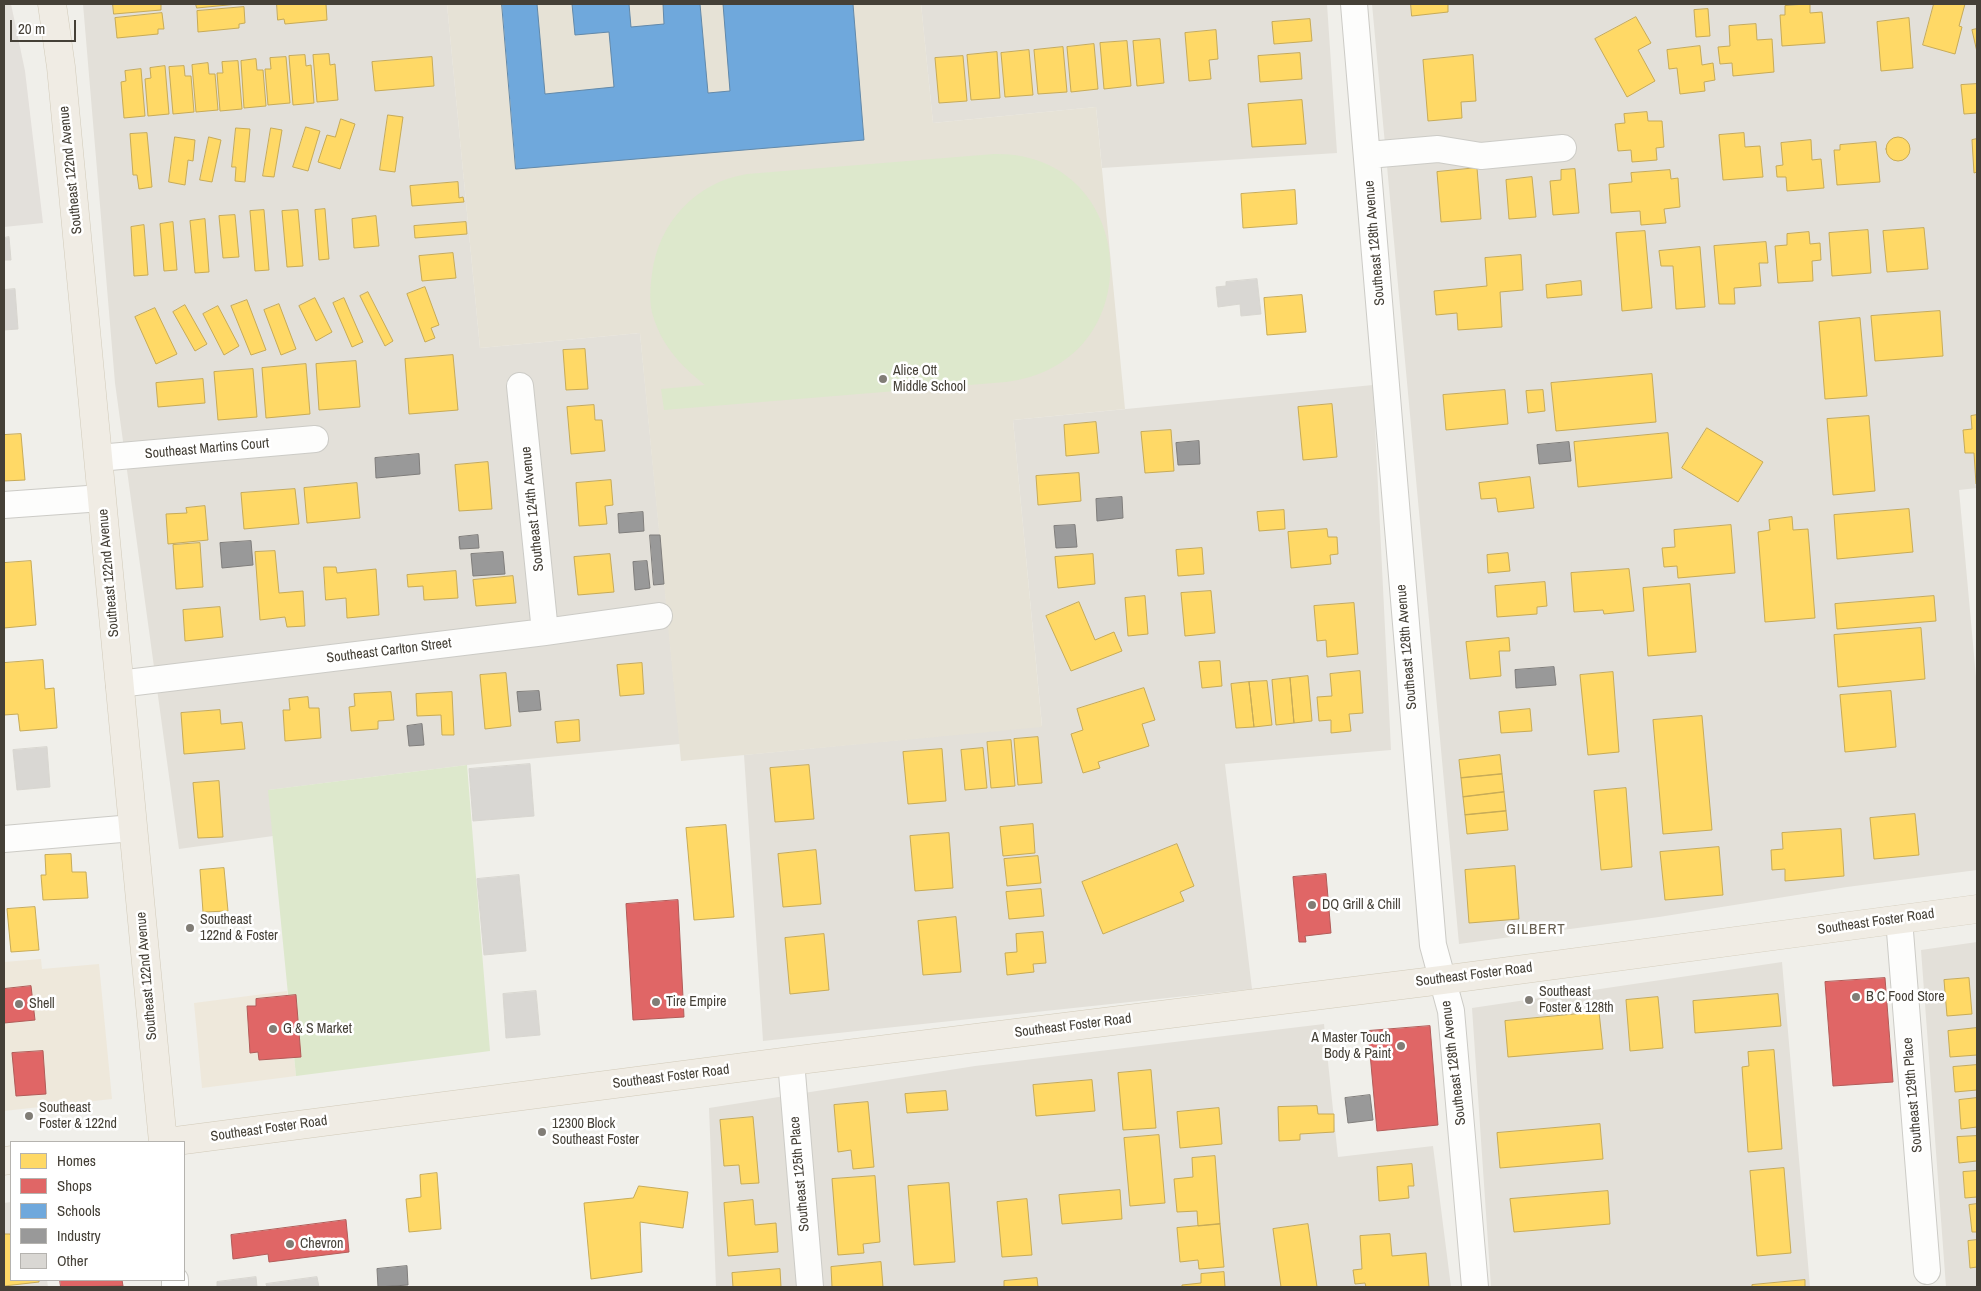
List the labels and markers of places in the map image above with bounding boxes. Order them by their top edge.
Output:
place label: Alice Ott Middle School [893,363,966,396]
marker: Alice Ott Middle School [877,373,889,385]
place label: DQ Grill & Chill [1322,897,1400,913]
marker: DQ Grill & Chill [1306,899,1318,911]
place label: Southeast 122nd & Foster [200,912,278,944]
marker: Southeast 122nd & Foster [184,922,196,934]
place label: Southeast Foster & 128th [1539,984,1614,1016]
place label: B C Food Store [1866,989,1945,1005]
marker: B C Food Store [1850,991,1862,1003]
place label: Tire Empire [666,994,726,1010]
marker: Southeast Foster & 128th [1523,994,1535,1006]
place label: Shell [29,996,55,1012]
marker: Tire Empire [650,996,662,1008]
marker: Shell [13,998,25,1010]
place label: G & S Market [283,1021,352,1037]
marker: G & S Market [267,1023,279,1035]
place label: A Master Touch Body & Paint [1311,1030,1391,1062]
marker: A Master Touch Body & Paint [1395,1040,1407,1052]
place label: Southeast Foster & 122nd [39,1100,117,1132]
marker: Southeast Foster & 122nd [23,1110,35,1122]
place label: 12300 Block Southeast Foster [552,1116,639,1148]
marker: 12300 Block Southeast Foster [536,1126,548,1138]
place label: Chevron [300,1236,343,1252]
marker: Chevron [284,1238,296,1250]

